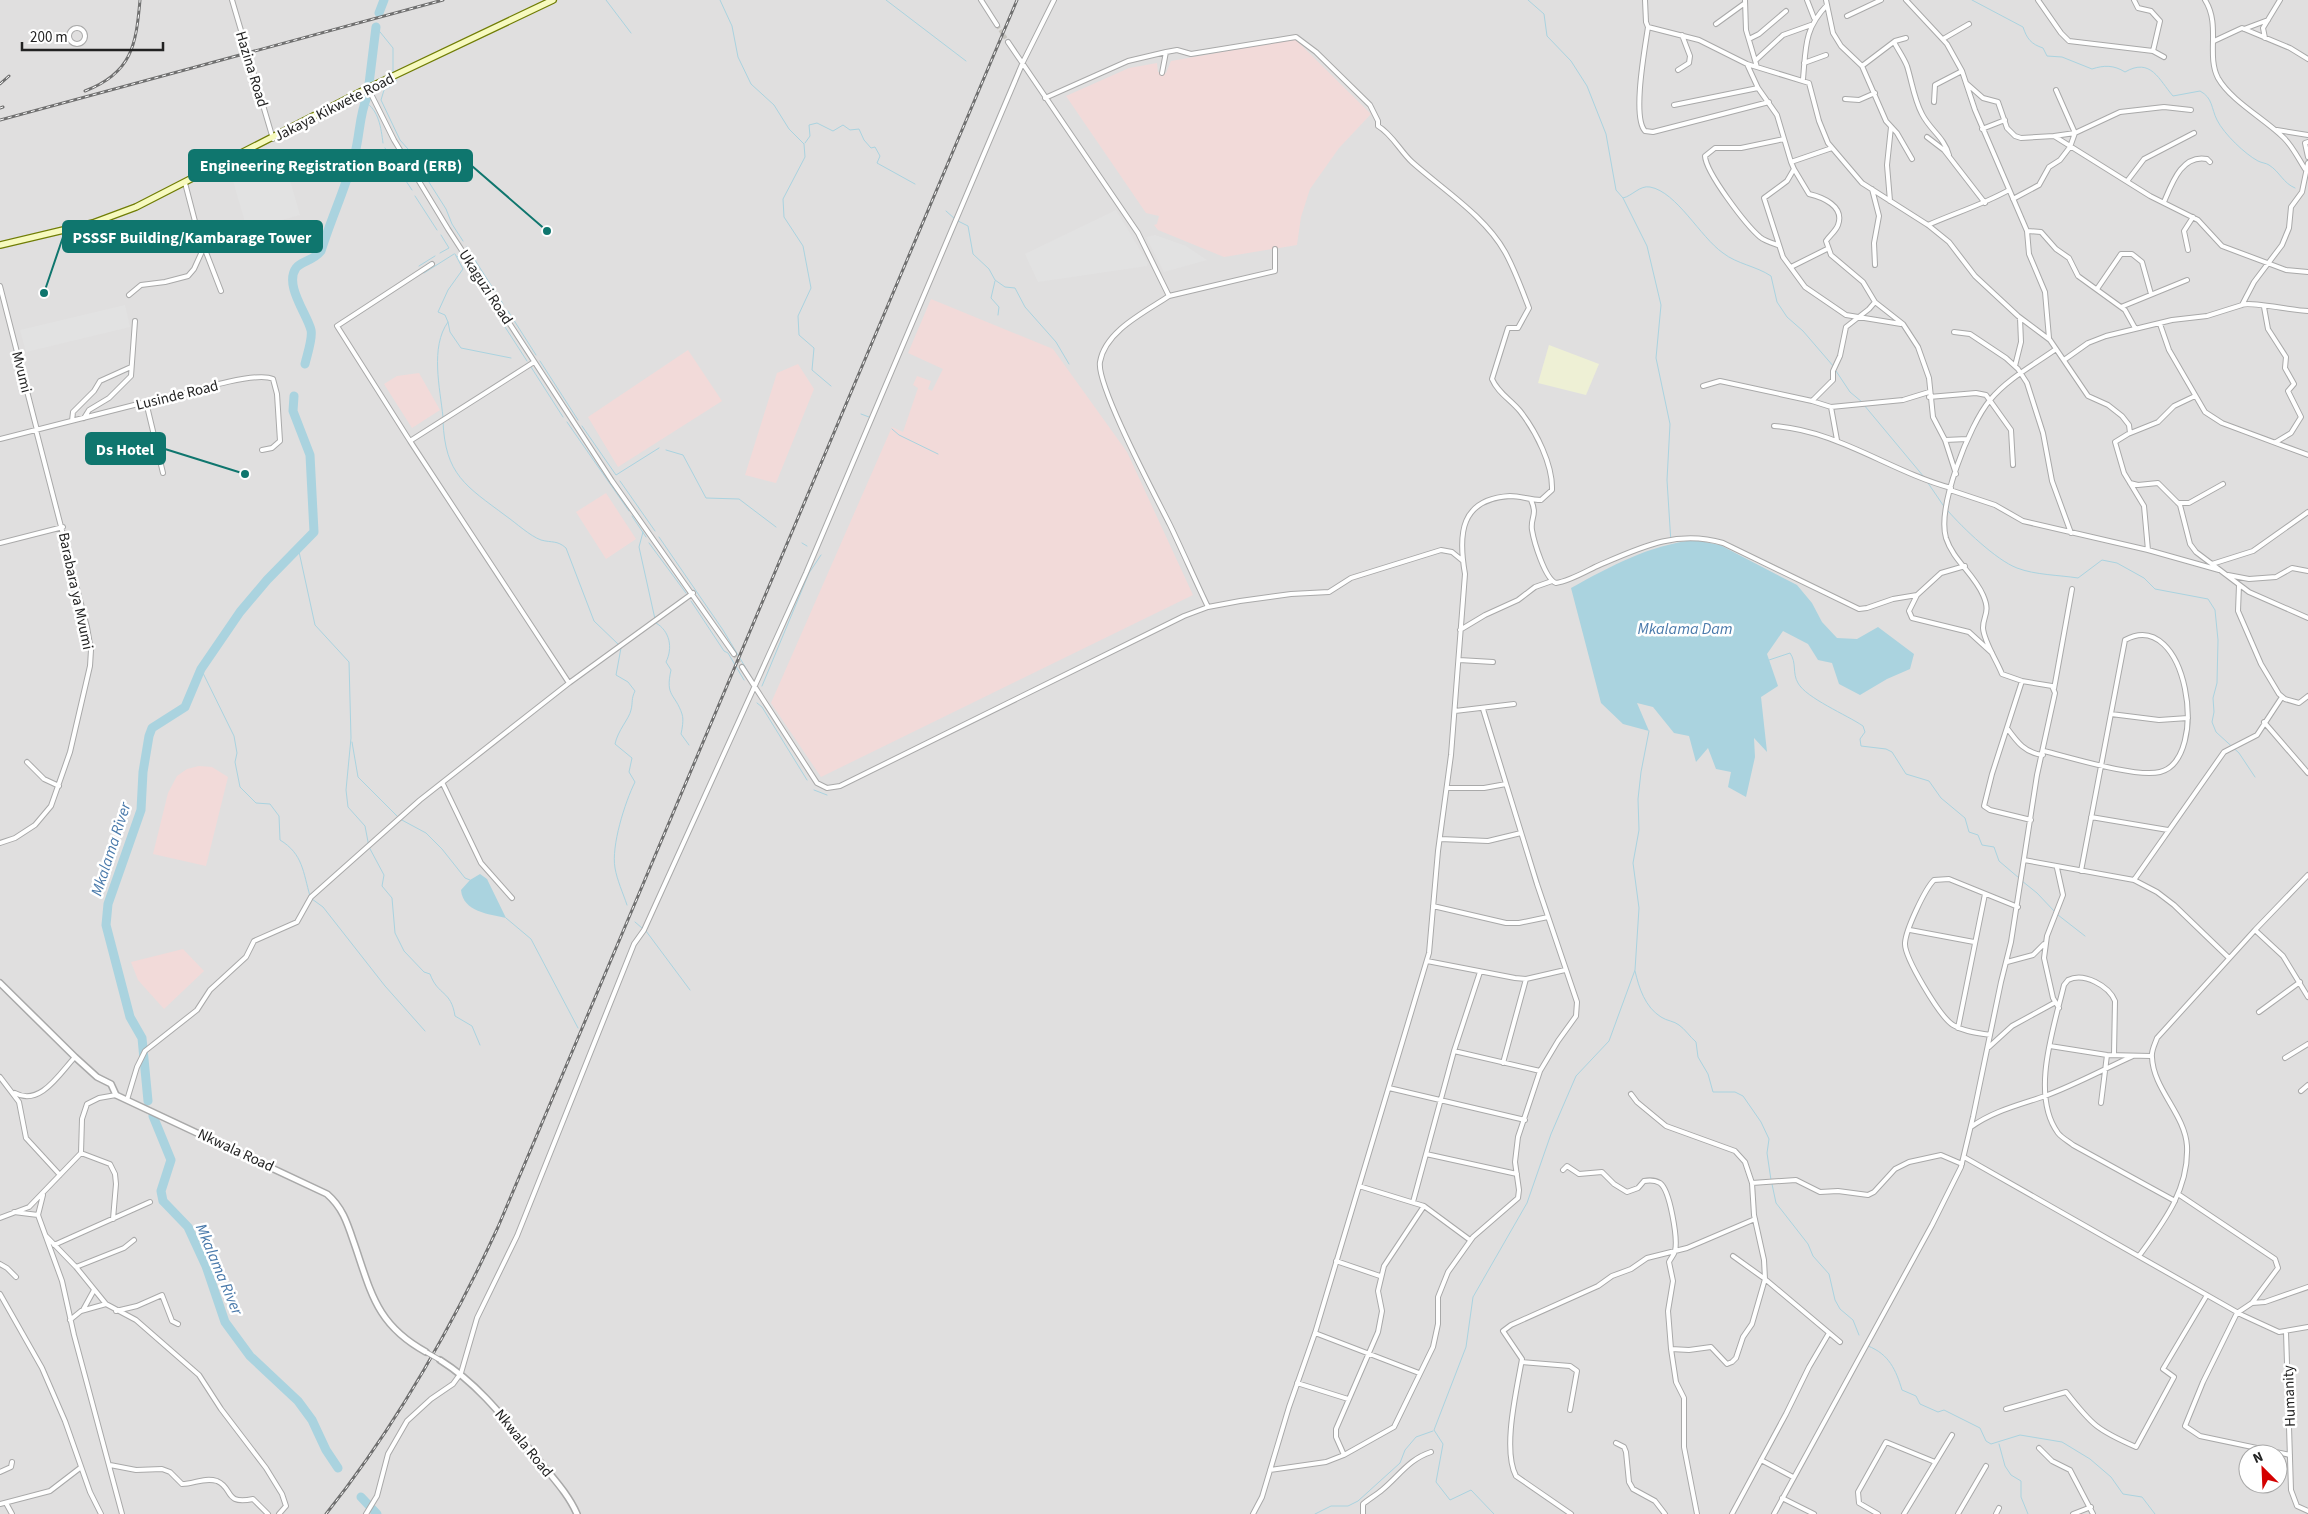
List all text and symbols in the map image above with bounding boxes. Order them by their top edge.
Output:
scale bar [22,20,164,52]
text: 200 m [30,27,68,48]
street label: Hazina Road [230,29,273,110]
street label: Jakaya Kikwete Road [271,68,398,147]
callout: Engineering Registration Board (ERB) [189,150,472,181]
text: Engineering Registration Board (ERB) [200,155,462,177]
callout: PSSSF Building/Kambarage Tower [63,221,322,252]
text: PSSSF Building/Kambarage Tower [73,227,312,249]
street label: Ukaguzi Road [453,246,518,329]
street label: Mvumi [6,349,37,395]
street label: Lusinde Road [134,375,221,416]
callout: Ds Hotel [86,433,165,464]
text: Ds Hotel [96,439,155,461]
street label: Barabara ya Mvumi [53,531,98,652]
water label: Mkalama Dam [1637,618,1733,640]
water label: Mkalama River [85,798,137,899]
street label: Nkwala Road [194,1124,277,1177]
water label: Mkalama River [190,1220,249,1320]
street label: Humanity [2278,1365,2301,1427]
street label: Nkwala Road [490,1405,558,1482]
north arrow [2238,1444,2288,1494]
text: N [2250,1447,2266,1469]

